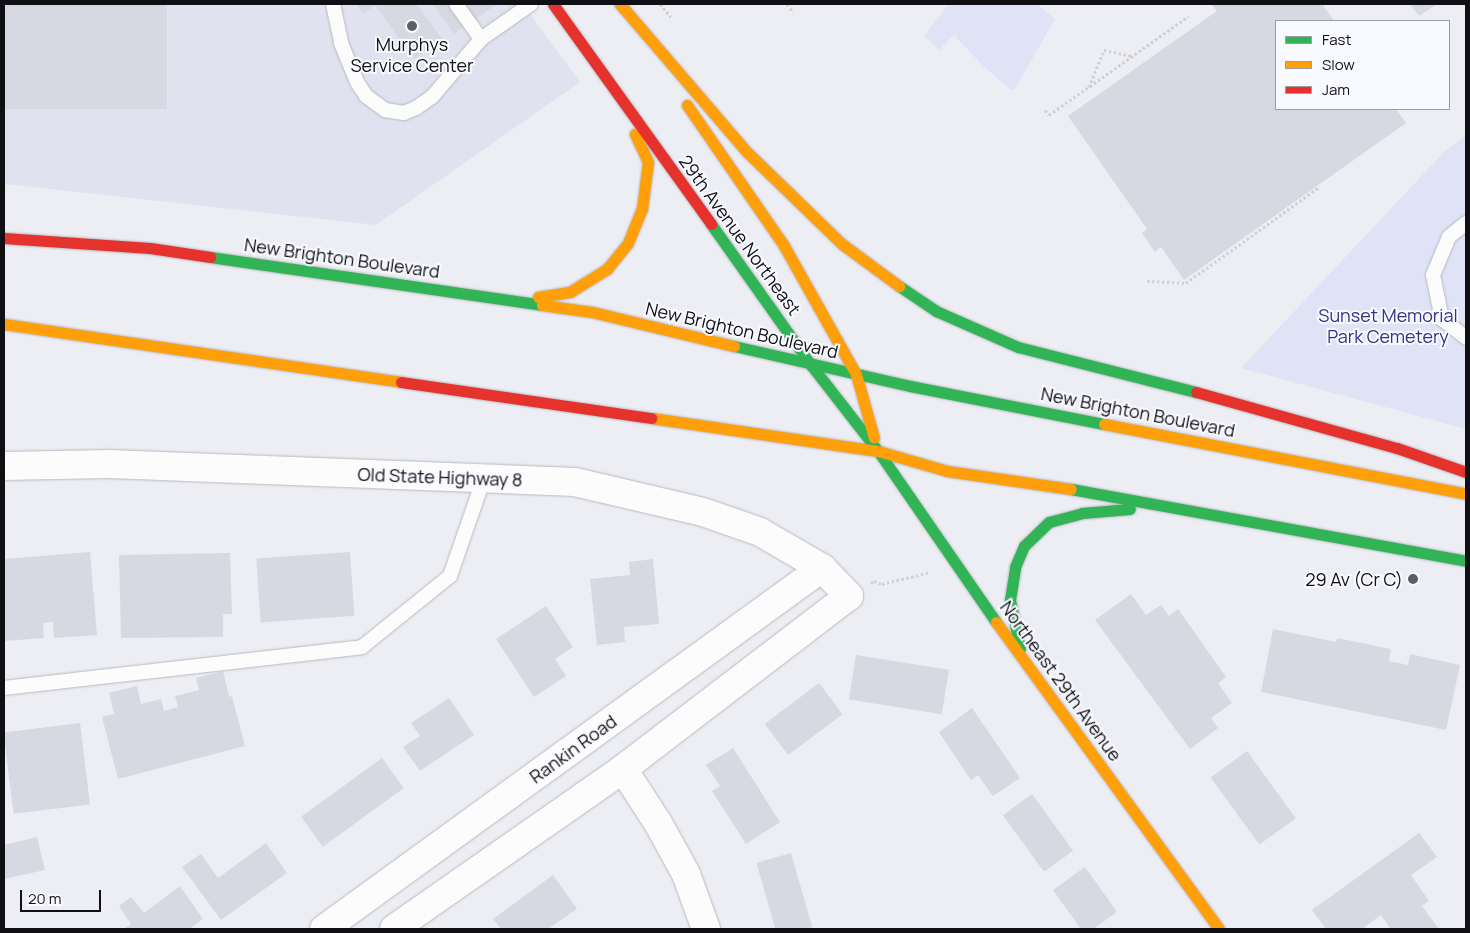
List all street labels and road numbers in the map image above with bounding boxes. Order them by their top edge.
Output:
street label: 29th Avenue Northeast [675,151,805,319]
street label: New Brighton Boulevard [243,234,441,282]
street label: New Brighton Boulevard [644,297,840,363]
street label: New Brighton Boulevard [1039,383,1237,441]
street label: Old State Highway 8 [357,463,523,491]
street label: Northeast 29th Avenue [996,597,1126,765]
street label: Rankin Road [525,710,621,788]

